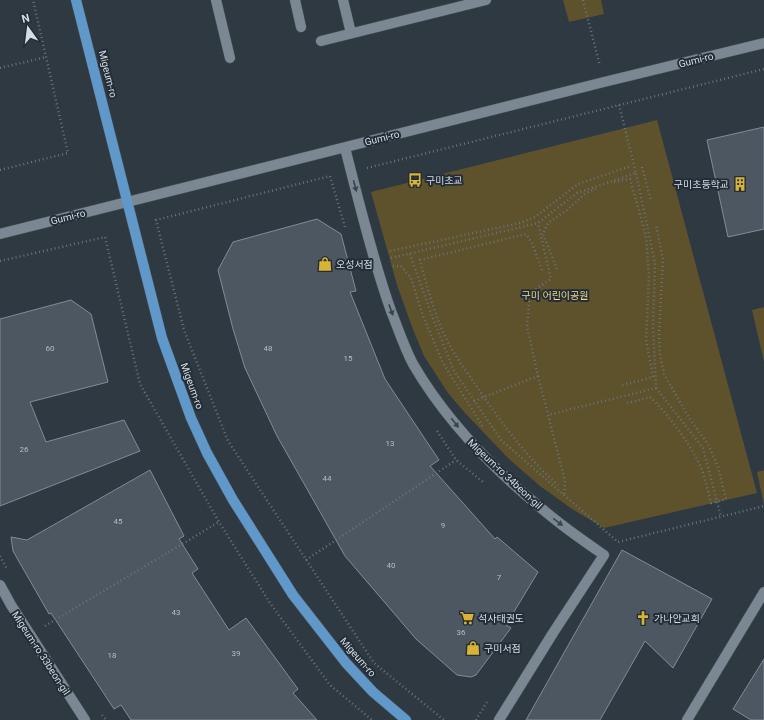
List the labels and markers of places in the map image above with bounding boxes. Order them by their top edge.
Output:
bus stop icon: 구미초교 [407,172,423,188]
place label: 구미초교 [426,175,463,186]
building icon: 구미초등학교 [732,176,748,192]
place label: 구미초등학교 [674,179,729,190]
shop icon: 오성서점 [317,256,333,272]
place label: 오성서점 [336,259,373,270]
supermarket icon: 석사태권도 [459,610,475,626]
church icon: 가나안교회 [635,610,651,626]
place label: 석사태권도 [478,613,524,624]
place label: 가나안교회 [654,613,700,624]
shop icon: 구미서점 [465,640,481,656]
place label: 구미서점 [484,643,521,654]

